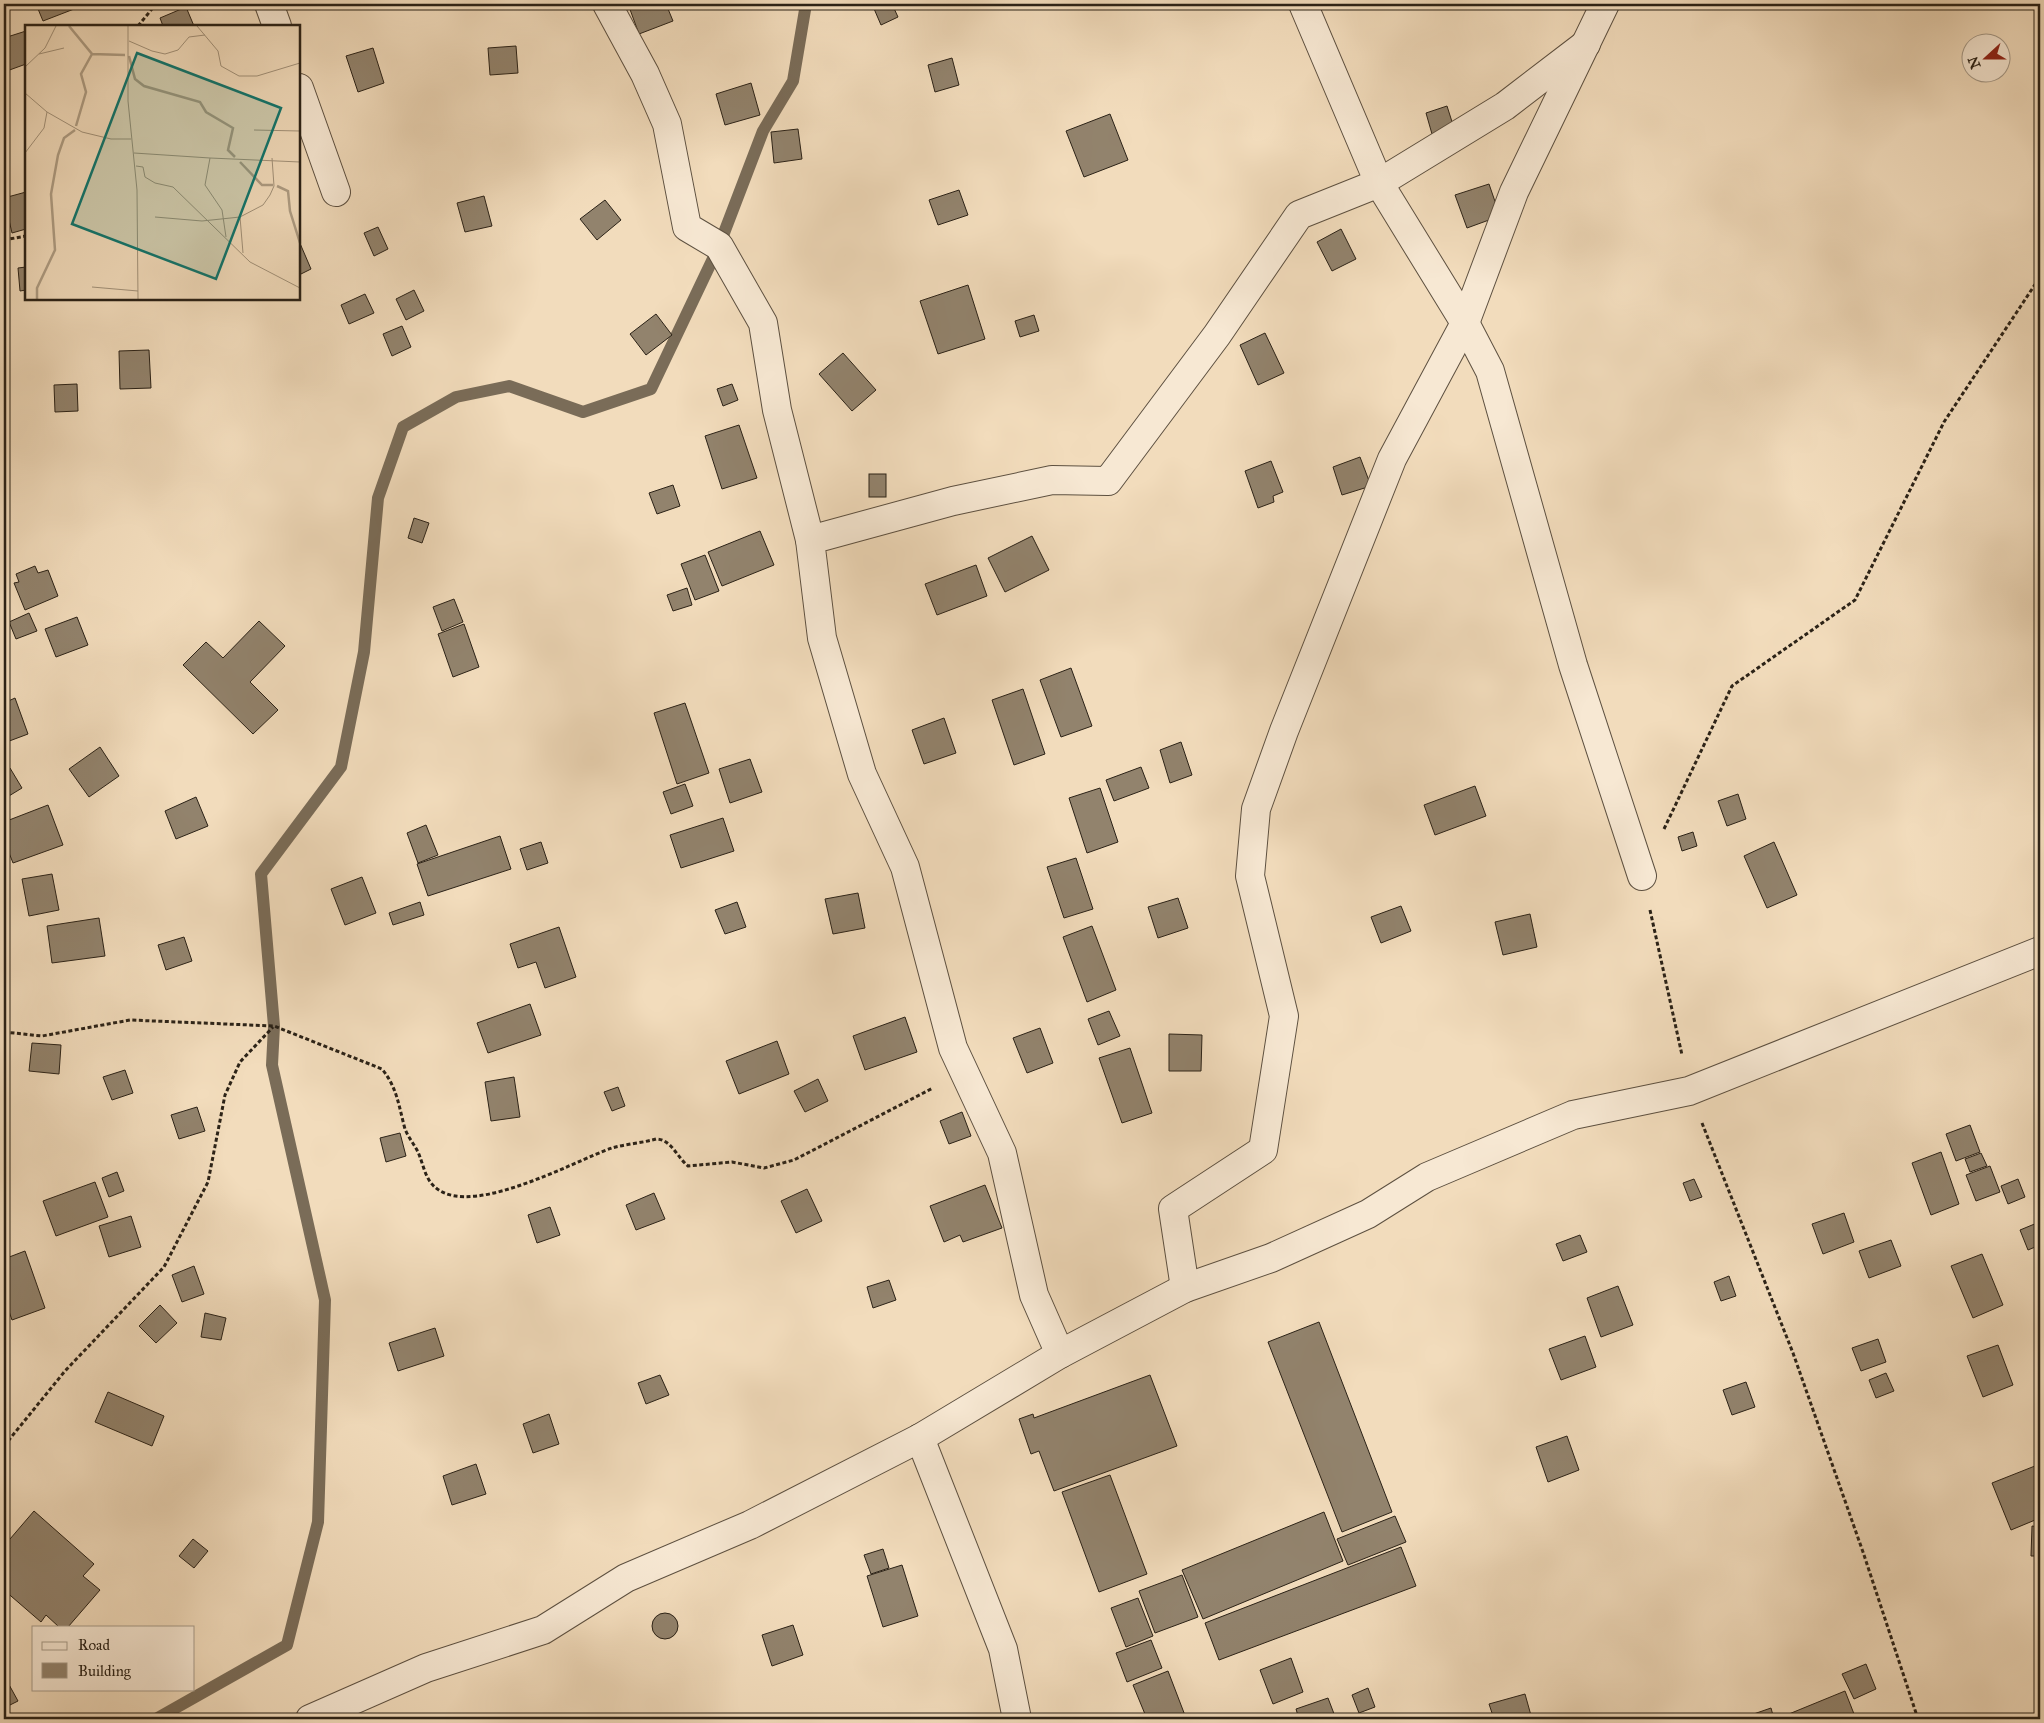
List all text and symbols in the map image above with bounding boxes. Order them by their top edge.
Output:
inset map [25,25,300,300]
north arrow [1962,32,2012,82]
text: N [1964,54,1984,71]
legend [32,1626,195,1690]
text: Road [78,1636,110,1654]
text: Building [78,1662,132,1680]

